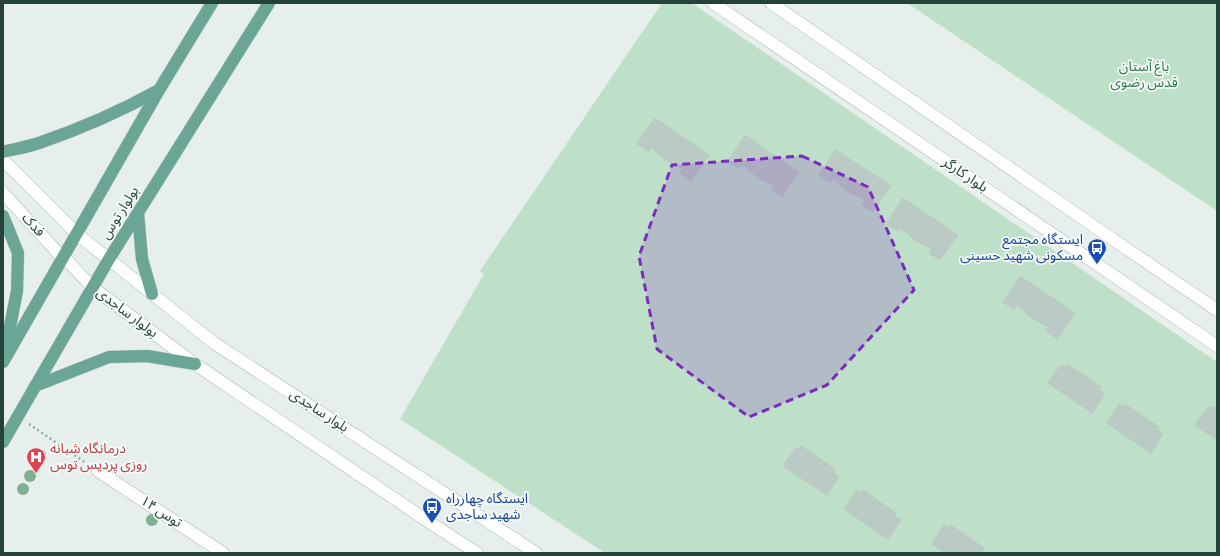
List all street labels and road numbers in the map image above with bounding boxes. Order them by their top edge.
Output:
street label: بلوار کارگر [939,154,991,196]
street label: بولوار توس [98,184,143,242]
street label: فدک [19,211,47,239]
street label: بولوار ساجدی [93,286,160,341]
street label: بلوار ساجدی [287,387,351,436]
street label: توس ۱۴ [137,494,184,531]

